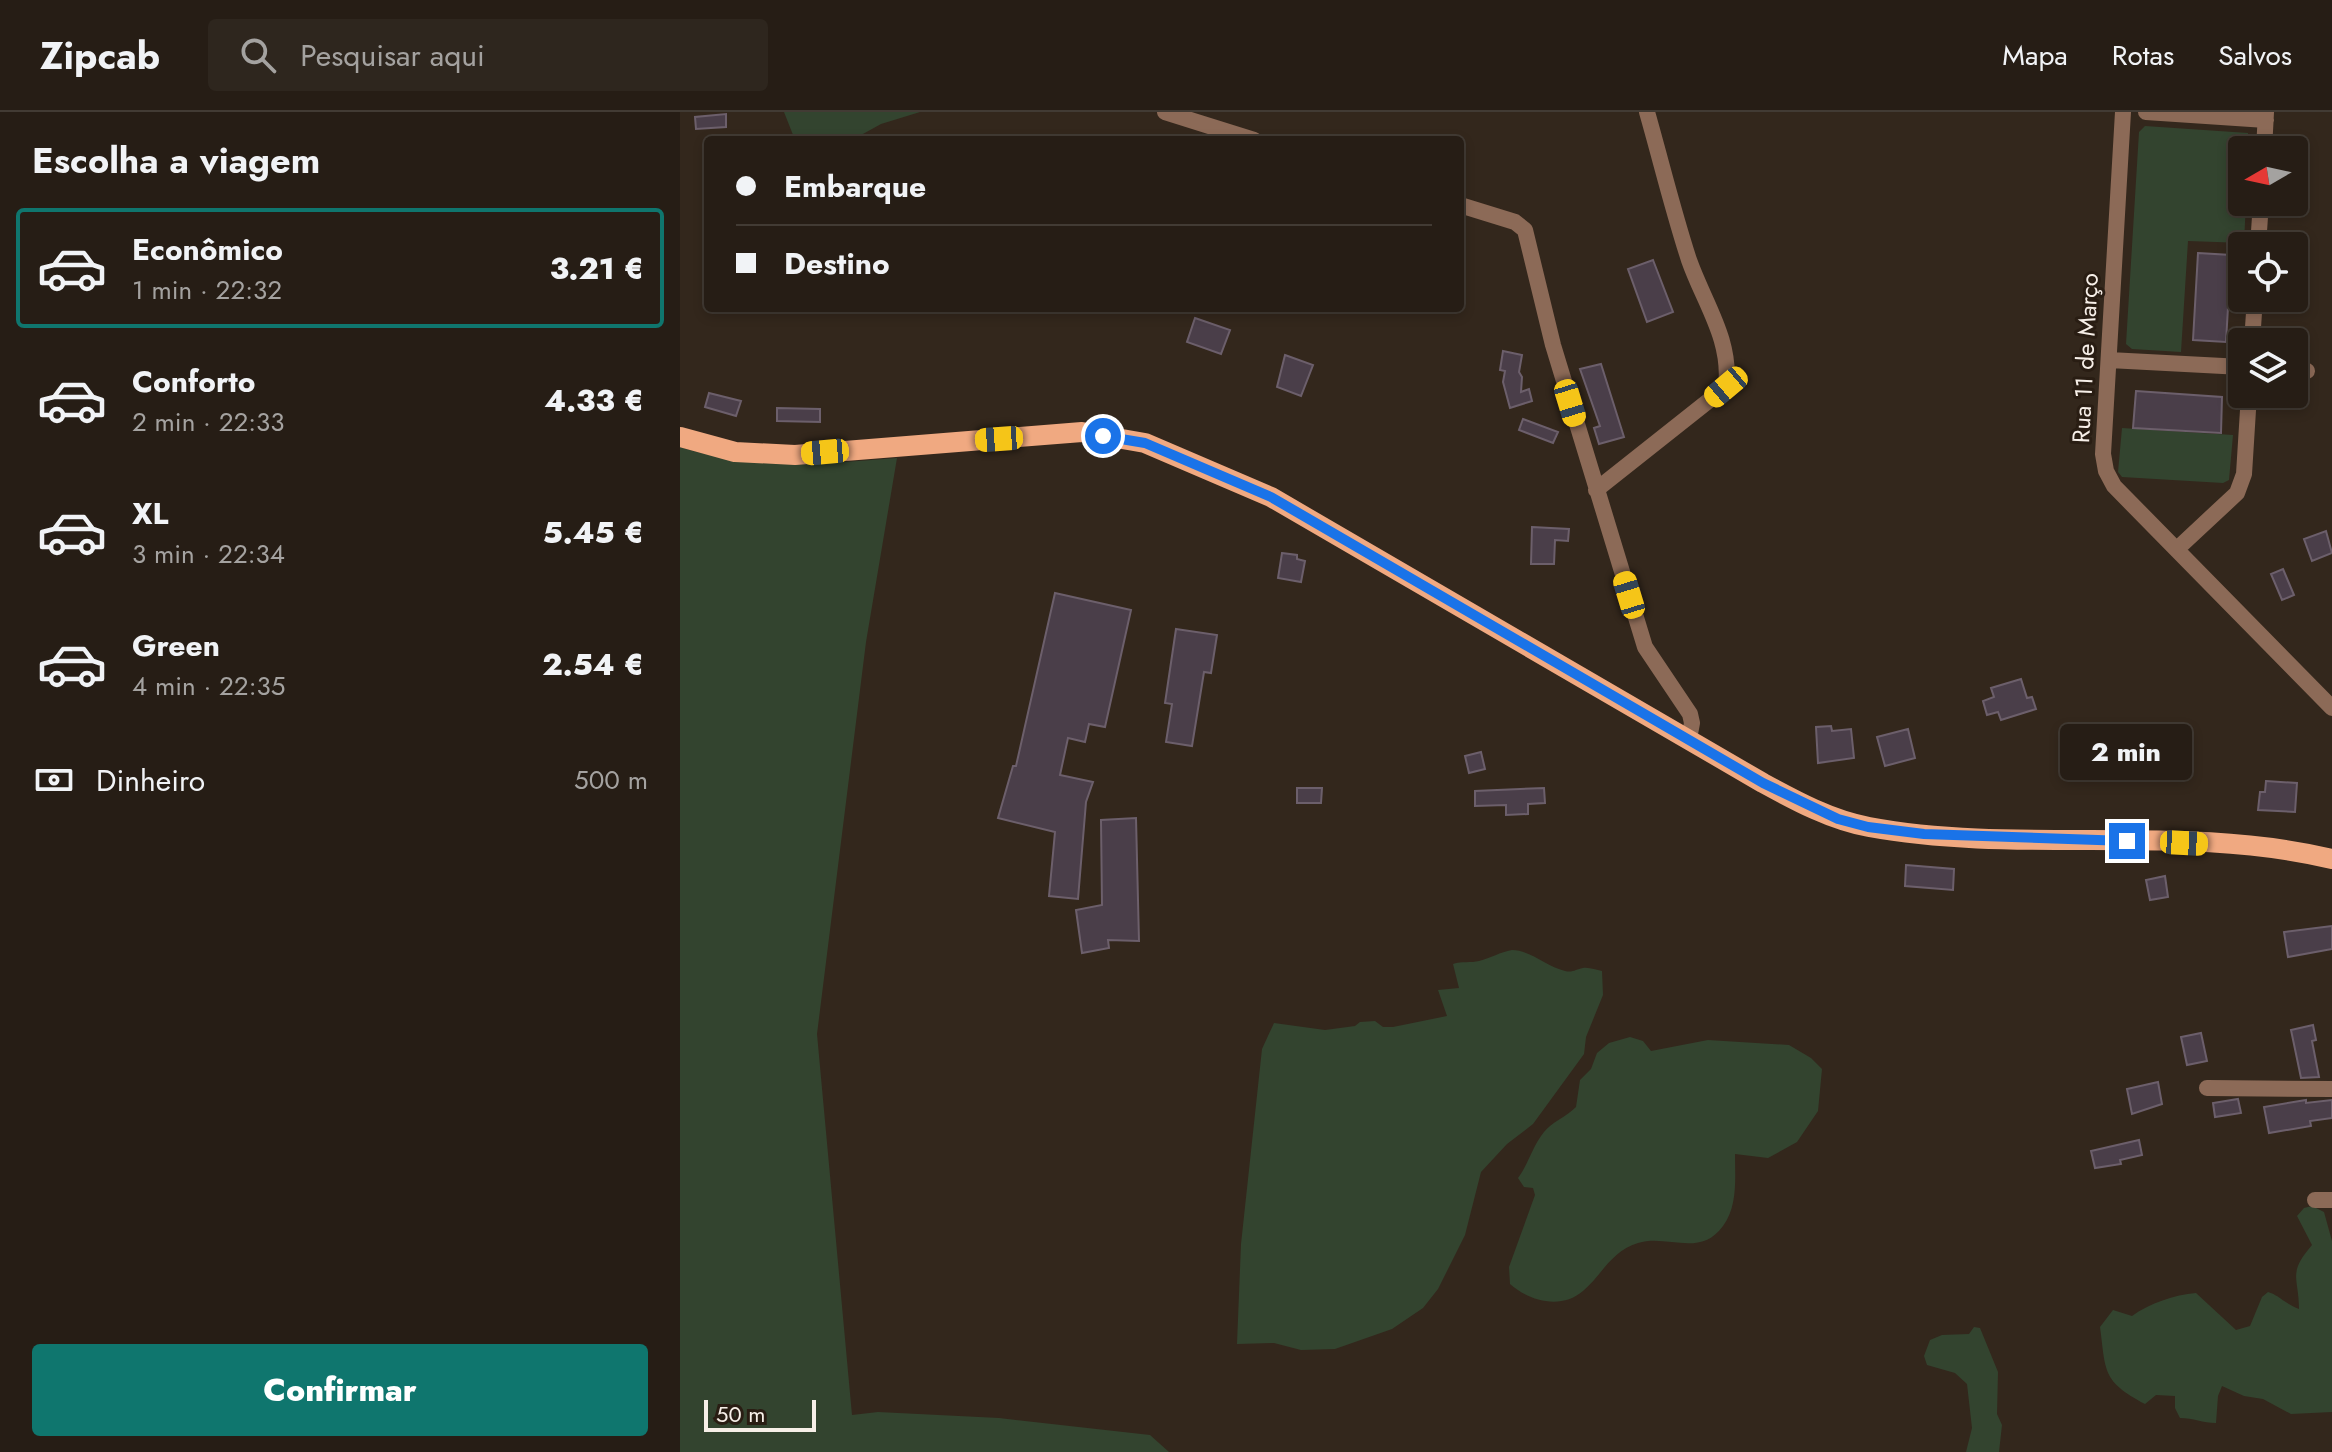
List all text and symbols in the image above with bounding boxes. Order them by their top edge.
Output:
search box [208,19,768,91]
text: Zipcab [40,28,160,83]
icon: search [236,33,280,77]
text: Pesquisar aqui [300,34,485,77]
text: Mapa [2002,35,2068,76]
text: Rotas [2112,35,2174,76]
text: Salvos [2218,35,2292,76]
text: Escolha a viagem [32,134,320,186]
north arrow [2228,136,2308,216]
map controls [2228,136,2308,408]
text: Embarque [784,165,926,208]
text: Econômico [132,228,283,271]
icon: car [36,232,108,304]
button: locate [2228,232,2308,312]
text: Destino [784,242,890,285]
text: 3.21 € [550,247,644,290]
text: 1 min · 22:32 [132,271,282,309]
street label: Rua 11 de Março [2063,272,2107,444]
button: layers [2228,328,2308,408]
text: Conforto [132,360,256,403]
car [1700,362,1752,412]
icon: car [36,364,108,436]
car [1552,377,1588,429]
text: 4.33 € [544,379,644,422]
text: 2 min · 22:33 [132,403,284,441]
route start [1085,418,1121,454]
car [974,425,1024,453]
car [800,438,850,466]
text: XL [132,492,168,535]
icon: car [36,496,108,568]
text: 5.45 € [543,511,644,554]
text: 3 min · 22:34 [132,535,285,573]
car [1611,569,1647,621]
text: Green [132,624,220,667]
icon: car [36,628,108,700]
text: 2.54 € [542,643,644,686]
text: 4 min · 22:35 [132,667,285,705]
callout: 2 min [2061,725,2193,781]
text: 2 min [2091,733,2161,771]
icon: cash [32,758,76,802]
text: Dinheiro [96,759,205,802]
text: 500 m [574,761,648,799]
route end [2109,823,2145,859]
car [2159,830,2209,856]
button: Confirmar [32,1344,648,1436]
scale bar [704,1396,816,1432]
text: 50 m [716,1398,765,1430]

